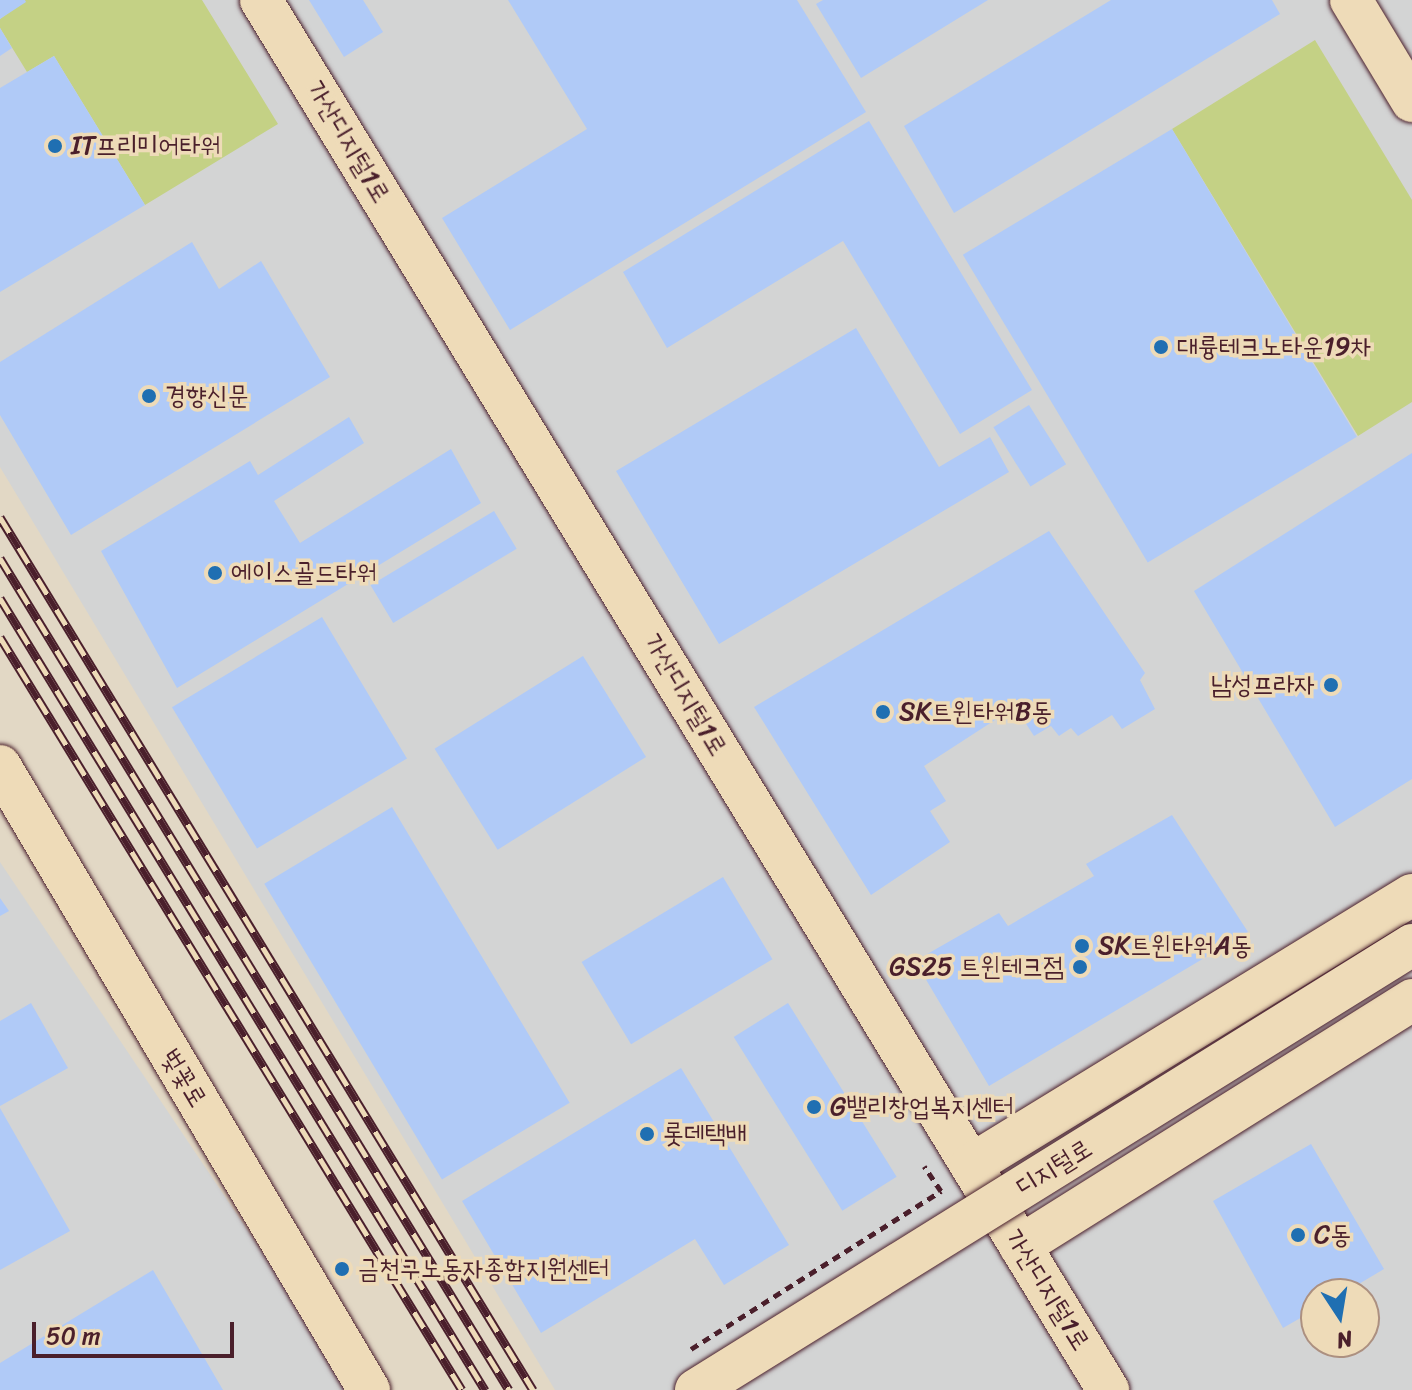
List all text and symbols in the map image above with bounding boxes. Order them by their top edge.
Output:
street label: 가산디지털1로 [299,75,397,209]
place label: IT프리미어타워 [71,130,221,162]
marker: IT프리미어타워 [46,137,64,155]
place label: 대륭테크노타운19차 [1177,331,1371,363]
marker: 대륭테크노타운19차 [1152,338,1170,356]
place label: 경향신문 [165,380,249,412]
marker: 경향신문 [140,387,158,405]
place label: 에이스골드타워 [231,557,377,589]
marker: 에이스골드타워 [206,564,224,582]
street label: 가산디지털1로 [636,628,734,762]
place label: 남성프라자 [1210,669,1315,701]
marker: 남성프라자 [1322,676,1340,694]
place label: SK트윈타워B동 [899,696,1052,728]
marker: SK트윈타워B동 [874,703,892,721]
place label: SK트윈타워A동 [1098,930,1252,962]
marker: SK트윈타워A동 [1073,937,1091,955]
place label: GS25 트윈테크점 [889,951,1064,983]
marker: GS25 트윈테크점 [1071,958,1089,976]
street label: 벚꽃로 [154,1043,214,1113]
place label: G밸리창업복지센터 [830,1091,1014,1123]
marker: G밸리창업복지센터 [805,1098,823,1116]
place label: 롯데택배 [663,1118,747,1150]
marker: 롯데택배 [638,1125,656,1143]
street label: 디지털로 [1010,1133,1098,1203]
place label: C동 [1314,1219,1351,1251]
street label: 가산디지털1로 [998,1224,1096,1356]
marker: C동 [1289,1226,1307,1244]
place label: 금천구노동자종합지원센터 [358,1253,609,1285]
marker: 금천구노동자종합지원센터 [333,1260,351,1278]
north arrow [1300,1278,1380,1358]
scale bar [36,1306,238,1356]
text: 50 m [46,1315,101,1357]
text: N [1333,1319,1356,1361]

